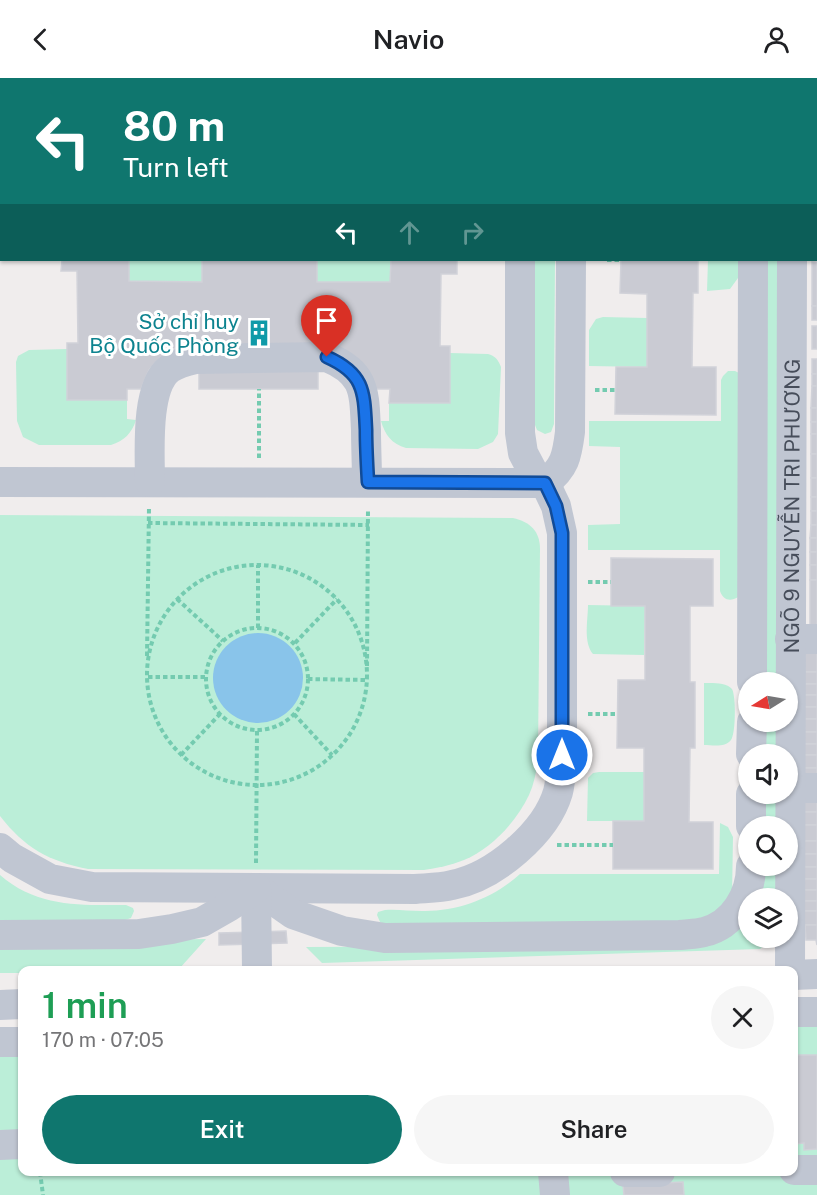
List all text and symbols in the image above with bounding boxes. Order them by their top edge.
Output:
icon: back [24,23,57,56]
text: Navio [373,23,444,55]
icon: person [760,23,793,56]
text: 80 m [123,101,225,150]
icon: left [24,102,102,180]
text: Turn left [123,151,229,183]
icon: left [330,216,363,249]
icon: ahead [393,216,426,249]
icon: right [456,216,489,249]
pin [301,295,352,357]
icon: arrive [310,304,343,337]
place label: Sở chỉ huy Bộ Quốc Phòng [89,309,239,358]
building icon: Sở chỉ huy Bộ Quốc Phòng [244,318,274,348]
street label: NGÕ 9 NGUYỄN TRI PHƯƠNG [776,359,804,653]
north arrow [738,672,798,732]
map controls [738,672,798,948]
position arrow [530,723,594,787]
button: sound [738,744,798,804]
button: search [738,816,798,876]
button: layers [738,888,798,948]
text: 1 min [42,984,128,1026]
button: close [711,986,774,1049]
text: 170 m · 07:05 [42,1028,164,1052]
button: Exit [42,1095,402,1164]
button: Share [414,1095,774,1164]

